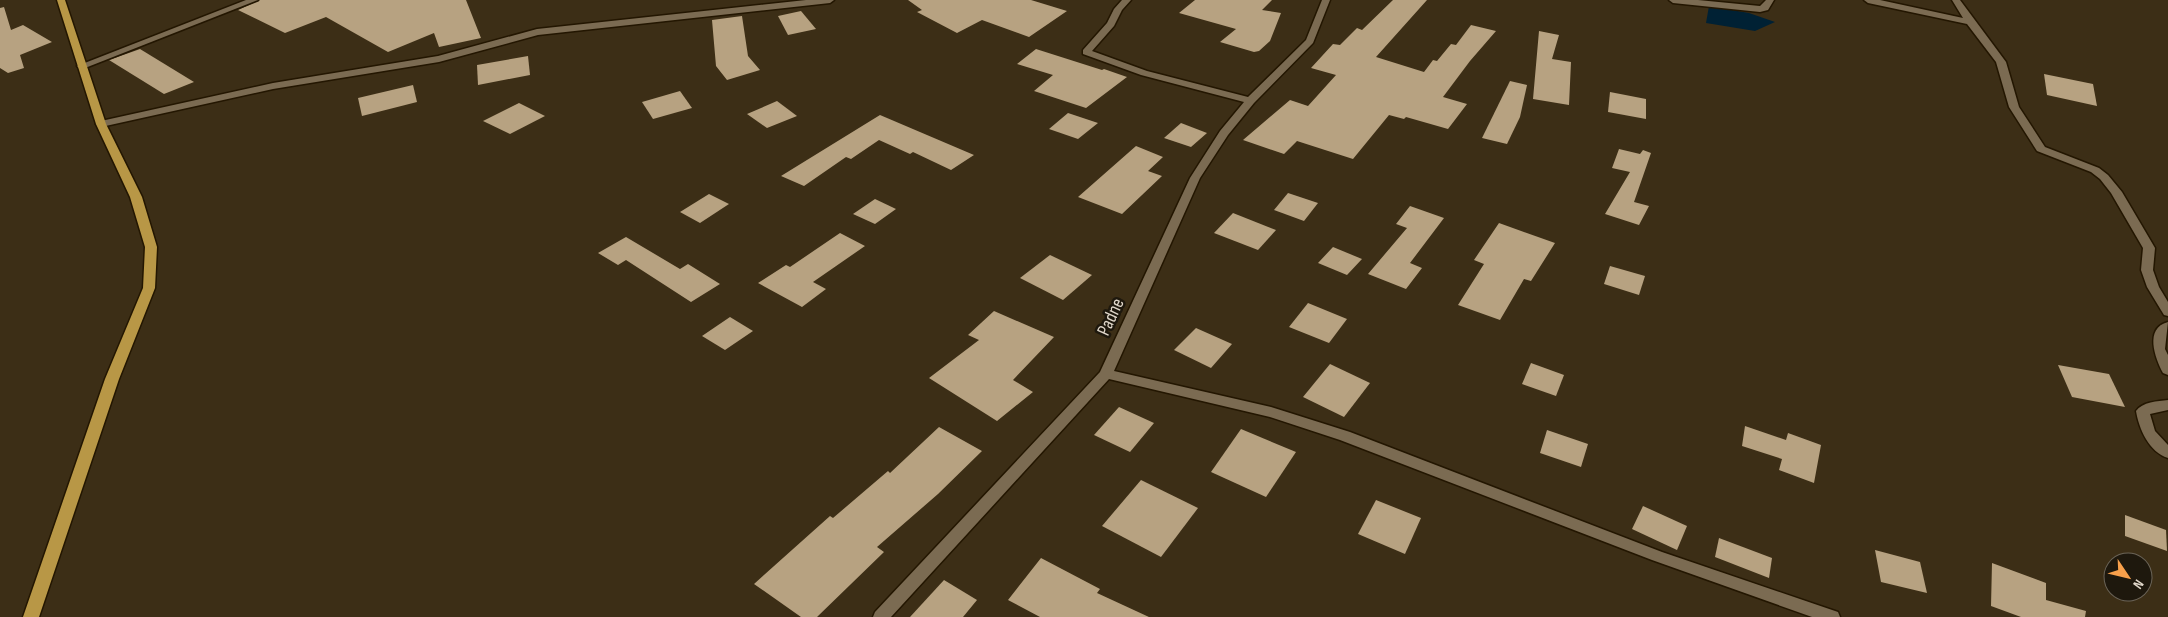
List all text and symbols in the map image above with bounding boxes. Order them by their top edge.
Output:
street label: Padne [1092,295,1130,339]
north arrow [2103,552,2153,602]
text: N [2129,576,2147,592]

